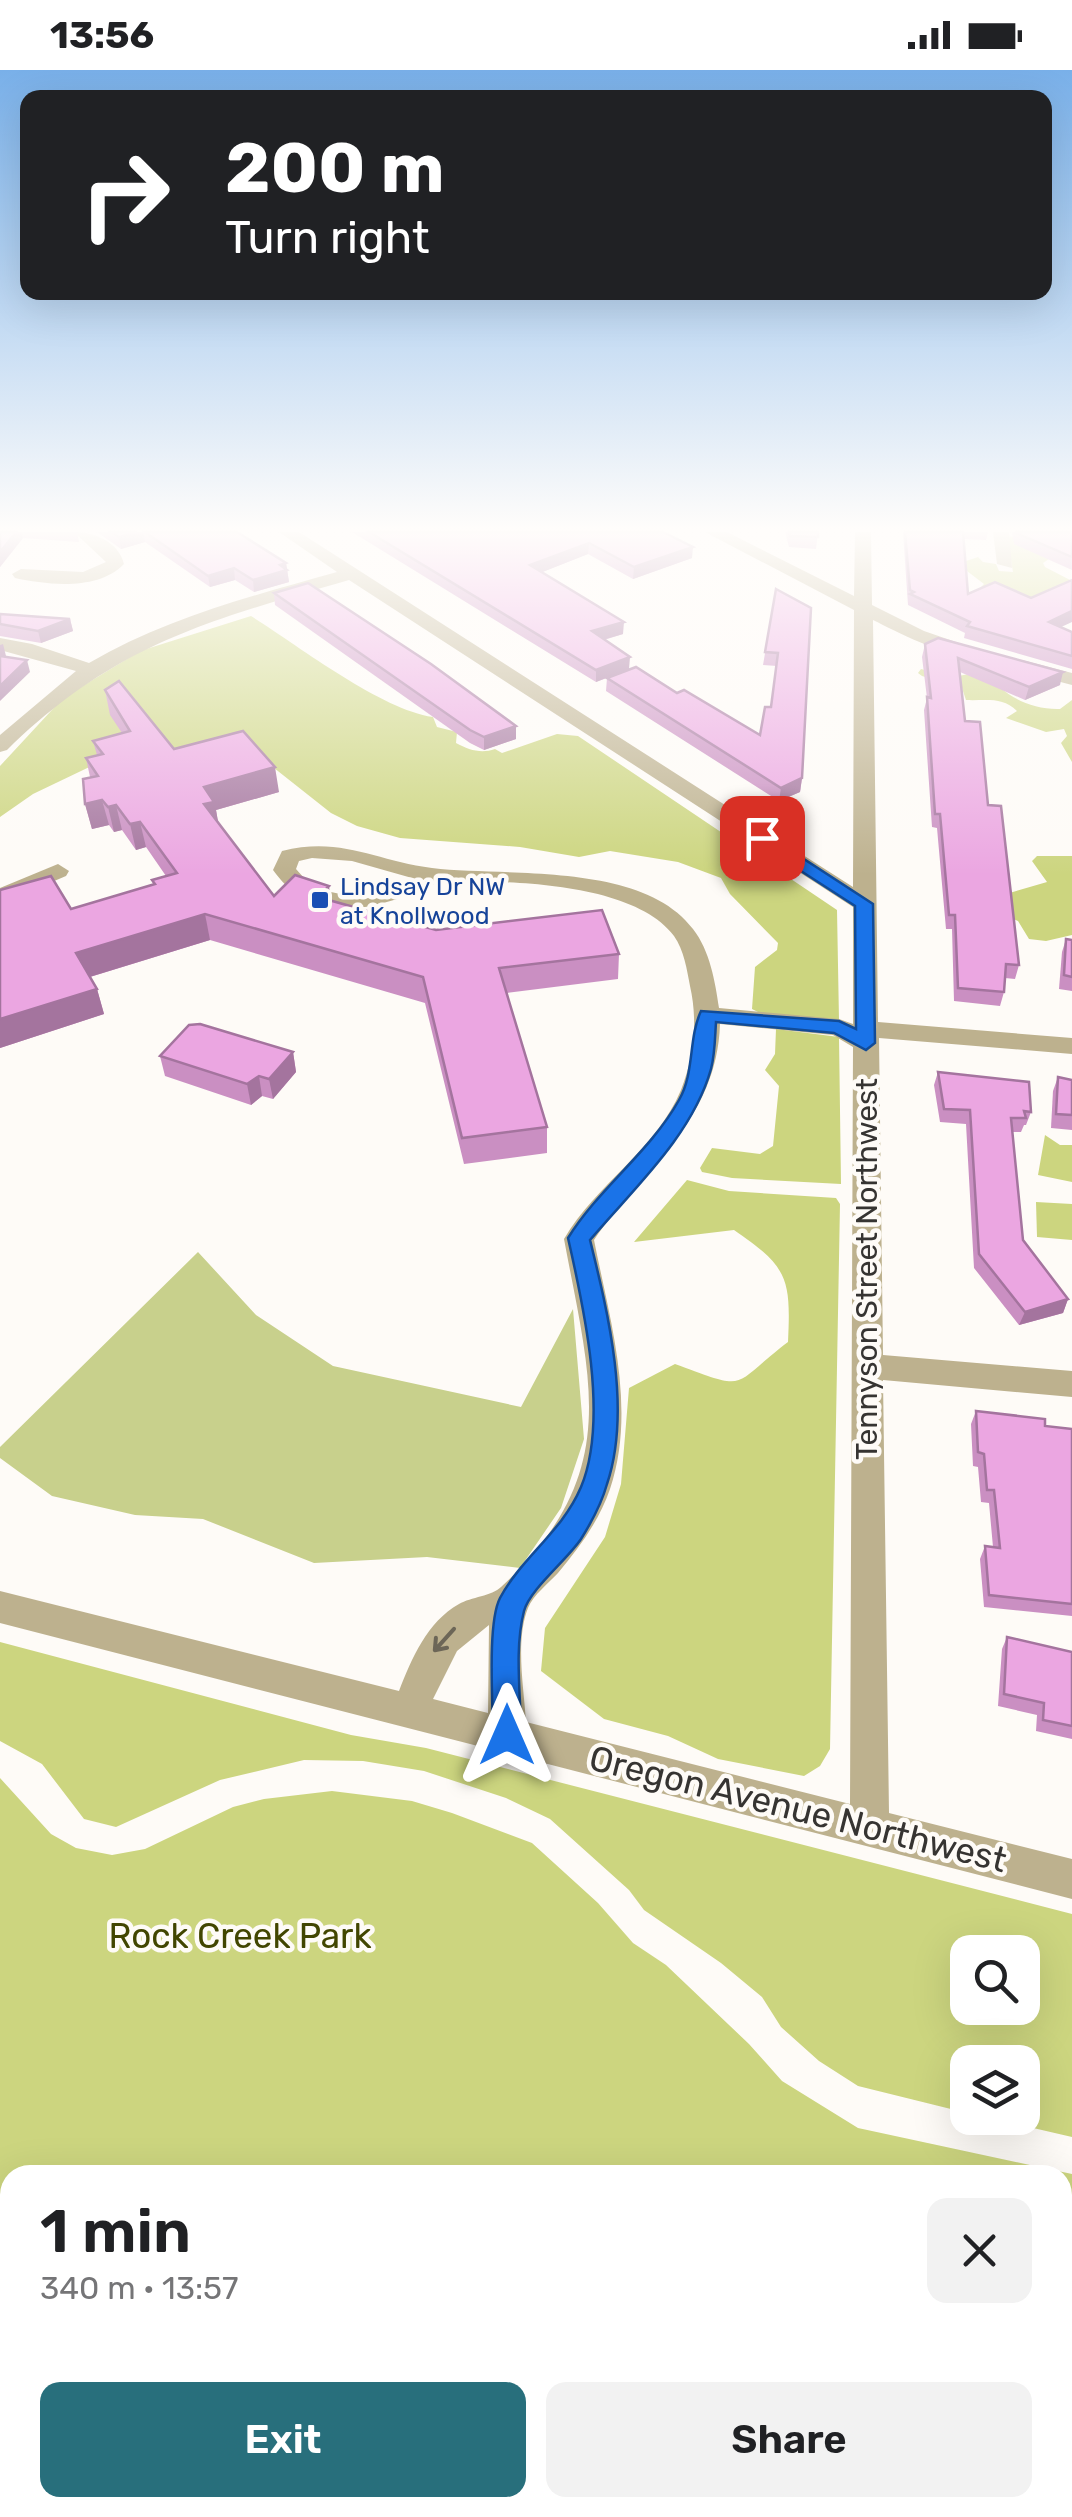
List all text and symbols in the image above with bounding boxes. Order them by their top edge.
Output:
text: 13:56 [50,12,154,58]
text: 200 m [225,127,445,210]
icon: right [60,130,190,260]
text: Turn right [225,211,429,264]
pin [720,796,805,881]
icon: arrive [735,811,790,866]
place label: Lindsay Dr NW at Knollwood [340,872,505,930]
marker: Lindsay Dr NW at Knollwood [309,889,331,911]
street label: Tennyson Street Northwest [849,1078,885,1460]
one-way arrow [433,1627,456,1652]
position arrow [455,1683,559,1787]
street label: Oregon Avenue Northwest [585,1737,1011,1881]
park label: Rock Creek Park [109,1915,371,1957]
map controls [950,1935,1040,2135]
button: search [950,1935,1040,2025]
button: layers [950,2045,1040,2135]
text: 1 min [40,2196,191,2267]
button: close [927,2198,1032,2303]
text: 340 m · 13:57 [40,2269,239,2307]
button: Exit [40,2382,526,2497]
button: Share [546,2382,1032,2497]

